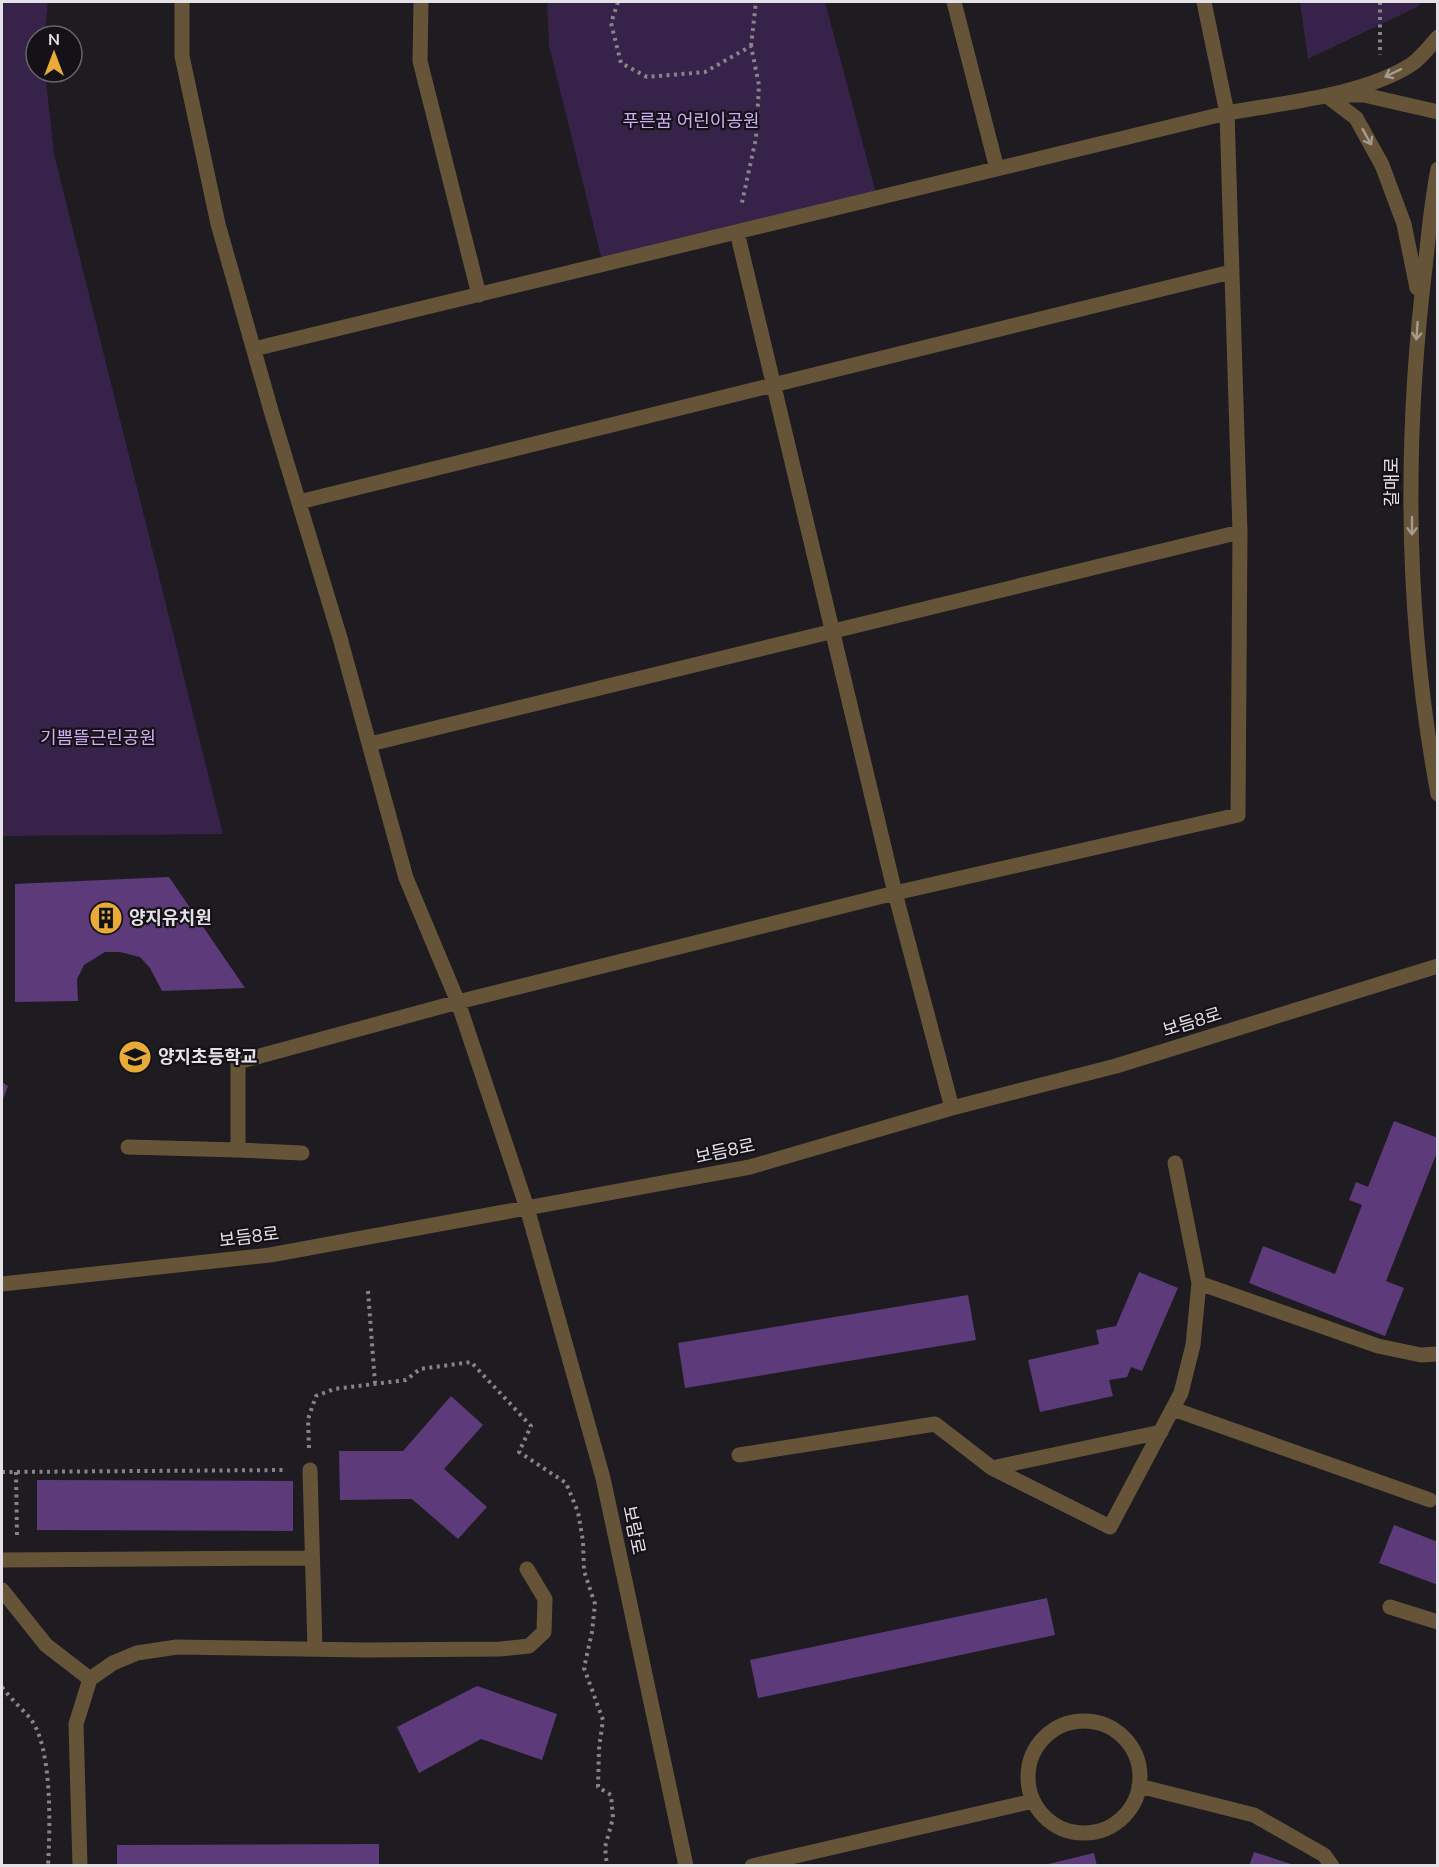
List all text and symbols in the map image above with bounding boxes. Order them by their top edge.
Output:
north arrow [24,24,84,84]
text: N [48,29,60,51]
one-way arrow [1384,68,1402,80]
park label: 푸른꿈 어린이공원 [622,109,760,133]
one-way arrow [1361,128,1373,145]
one-way arrow [1411,321,1422,341]
street label: 갈매로 [1380,457,1404,507]
one-way arrow [1406,516,1418,536]
park label: 기쁨뜰근린공원 [40,726,156,750]
building icon: 양지유치원 [88,900,124,936]
place label: 양지유치원 [129,906,212,930]
street label: 보듬8로 [1160,1002,1224,1042]
school or university icon: 양지초등학교 [117,1039,153,1075]
place label: 양지초등학교 [158,1045,257,1069]
street label: 보듬8로 [693,1133,757,1169]
street label: 보듬8로 [218,1221,280,1253]
street label: 보람로 [617,1503,651,1557]

